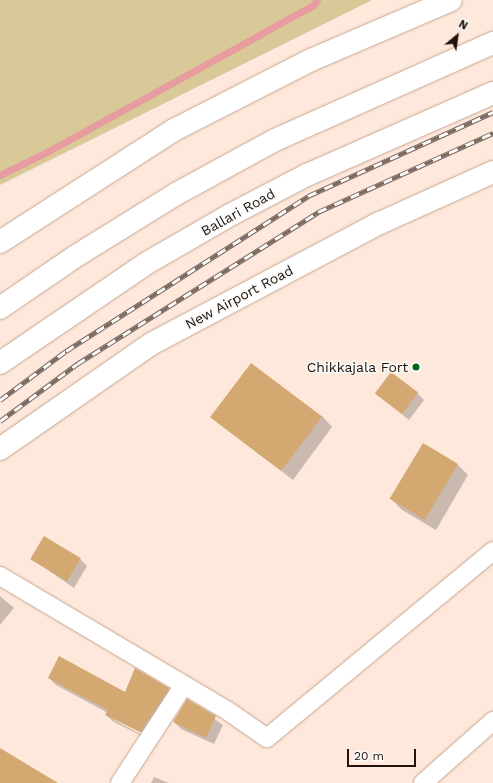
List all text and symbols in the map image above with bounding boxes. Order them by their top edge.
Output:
north arrow [437,16,477,56]
text: N [456,17,470,33]
street label: Ballari Road [198,185,278,239]
street label: New Airport Road [182,261,296,333]
place label: Chikkajala Fort [306,359,408,375]
marker: Chikkajala Fort [411,362,421,372]
scale bar [349,741,418,767]
text: 20 m [354,749,384,763]

